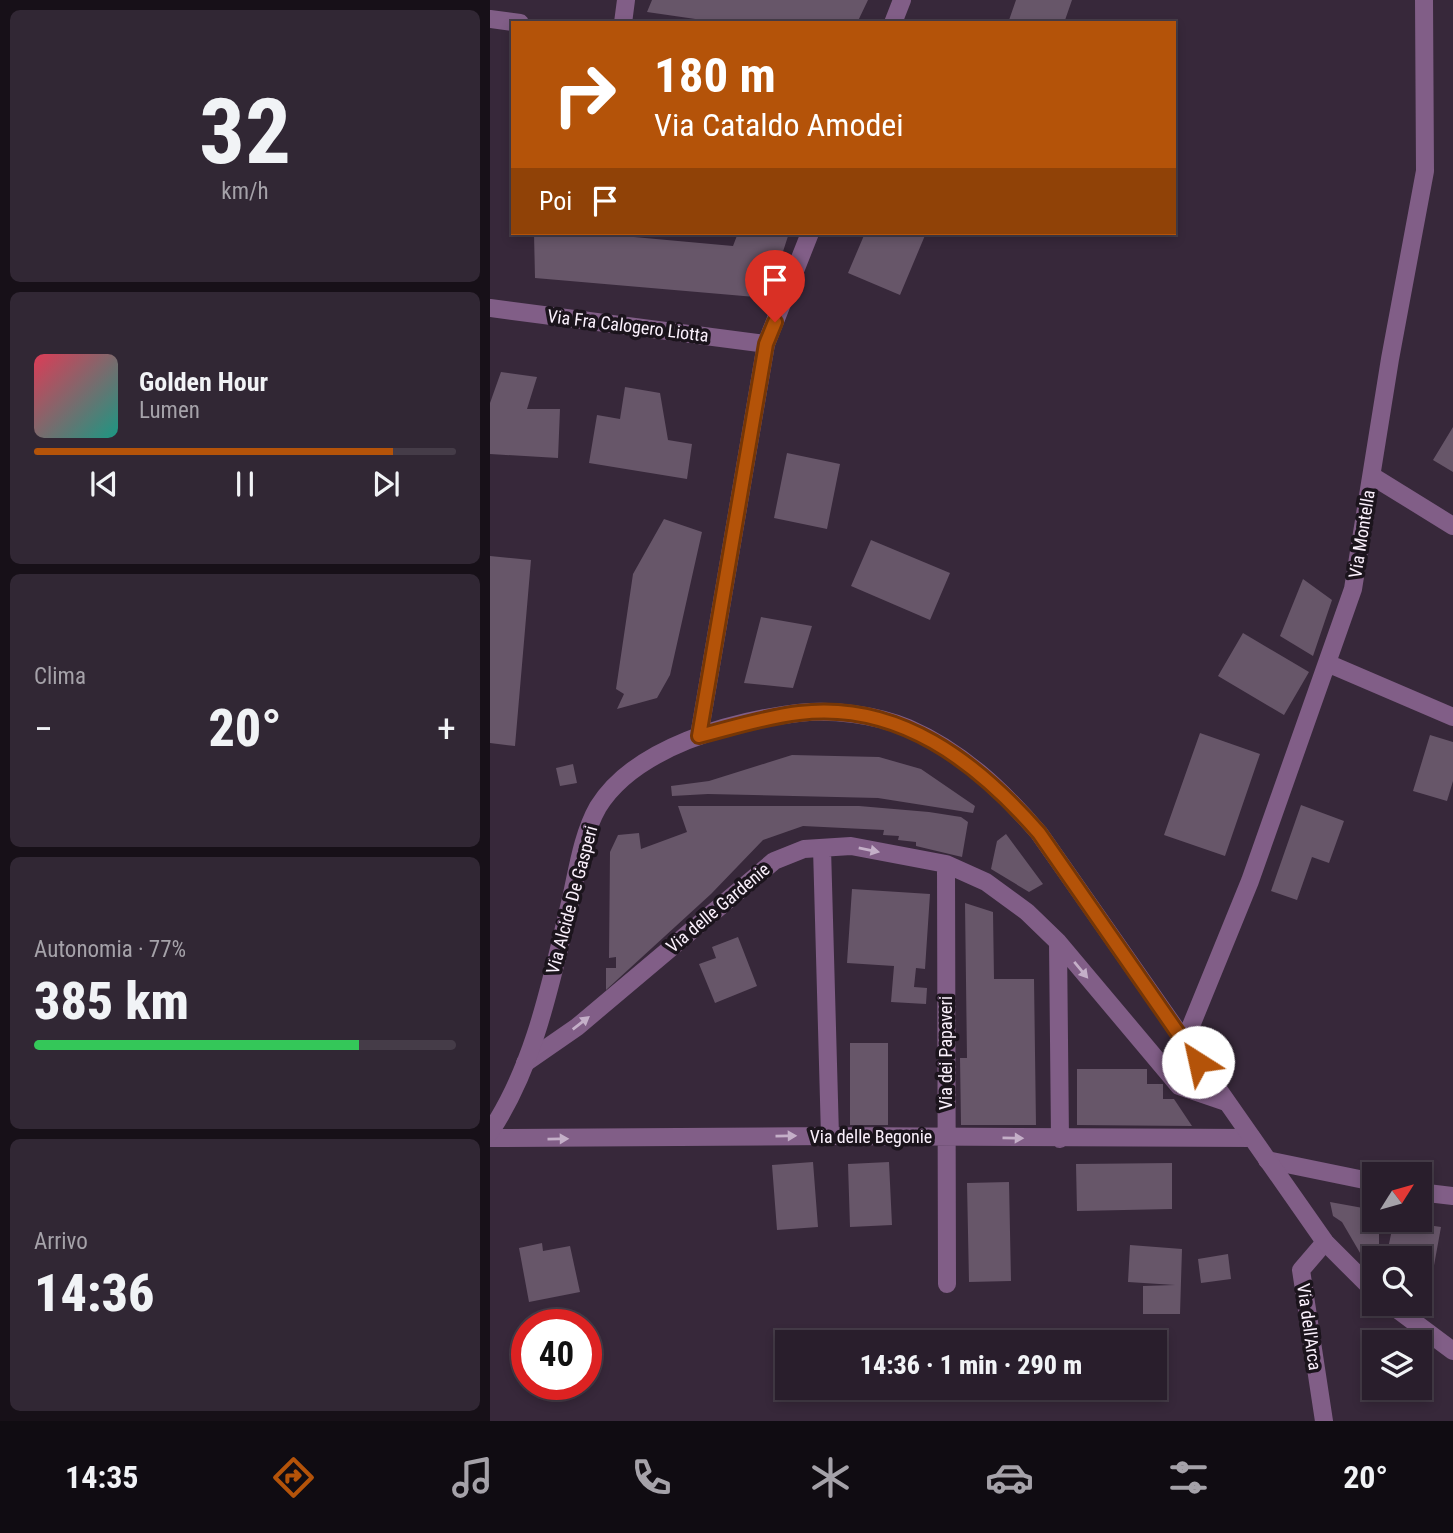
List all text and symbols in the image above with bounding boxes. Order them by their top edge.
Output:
text: 180 m [654,47,776,104]
icon: right [539,49,630,140]
text: 32 [199,79,291,185]
text: Via Cataldo Amodei [654,106,904,144]
text: km/h [221,178,269,205]
icon: arrive [586,182,624,220]
text: Poi [539,186,572,216]
pin [745,250,805,322]
icon: arrive [756,261,794,299]
street label: Via Fra Calogero Liotta [546,305,710,346]
text: Golden Hour [139,367,268,397]
text: Lumen [139,397,200,424]
icon: previous [85,465,123,503]
icon: pause [226,465,264,503]
icon: next [367,465,405,503]
street label: Via Montella [1344,488,1379,580]
text: Clima [34,663,86,690]
text: 20° [208,698,282,759]
text: − [34,707,53,751]
text: + [437,707,456,751]
street label: Via Alcide De Gasperi [542,823,601,976]
one-way arrow [858,844,880,855]
street label: Via delle Gardenie [662,858,774,957]
text: Autonomia · 77% [34,936,186,963]
one-way arrow [1073,961,1088,978]
text: 385 km [34,971,189,1032]
street label: Via dei Papaveri [935,996,956,1110]
one-way arrow [572,1016,589,1031]
position arrow [1161,1025,1235,1099]
street label: Via delle Begonie [810,1126,932,1147]
one-way arrow [775,1131,797,1142]
one-way arrow [547,1133,569,1145]
one-way arrow [1002,1133,1024,1144]
north arrow [1362,1162,1432,1232]
map controls [1362,1162,1432,1400]
text: Arrivo [34,1228,88,1255]
button: search [1362,1246,1432,1316]
text: 14:36 [34,1263,154,1324]
street label: Via dell'Arca [1293,1282,1326,1372]
speed limit sign: 40 [511,1309,602,1400]
button: layers [1362,1330,1432,1400]
text: 14:36 · 1 min · 290 m [860,1350,1082,1380]
icon: directions [269,1453,318,1502]
icon: music [448,1453,497,1502]
icon: phone [627,1453,676,1502]
icon: climate [806,1453,855,1502]
icon: car [985,1453,1034,1502]
icon: filters [1164,1453,1213,1502]
text: 14:35 [65,1458,138,1496]
text: 20° [1343,1458,1388,1496]

